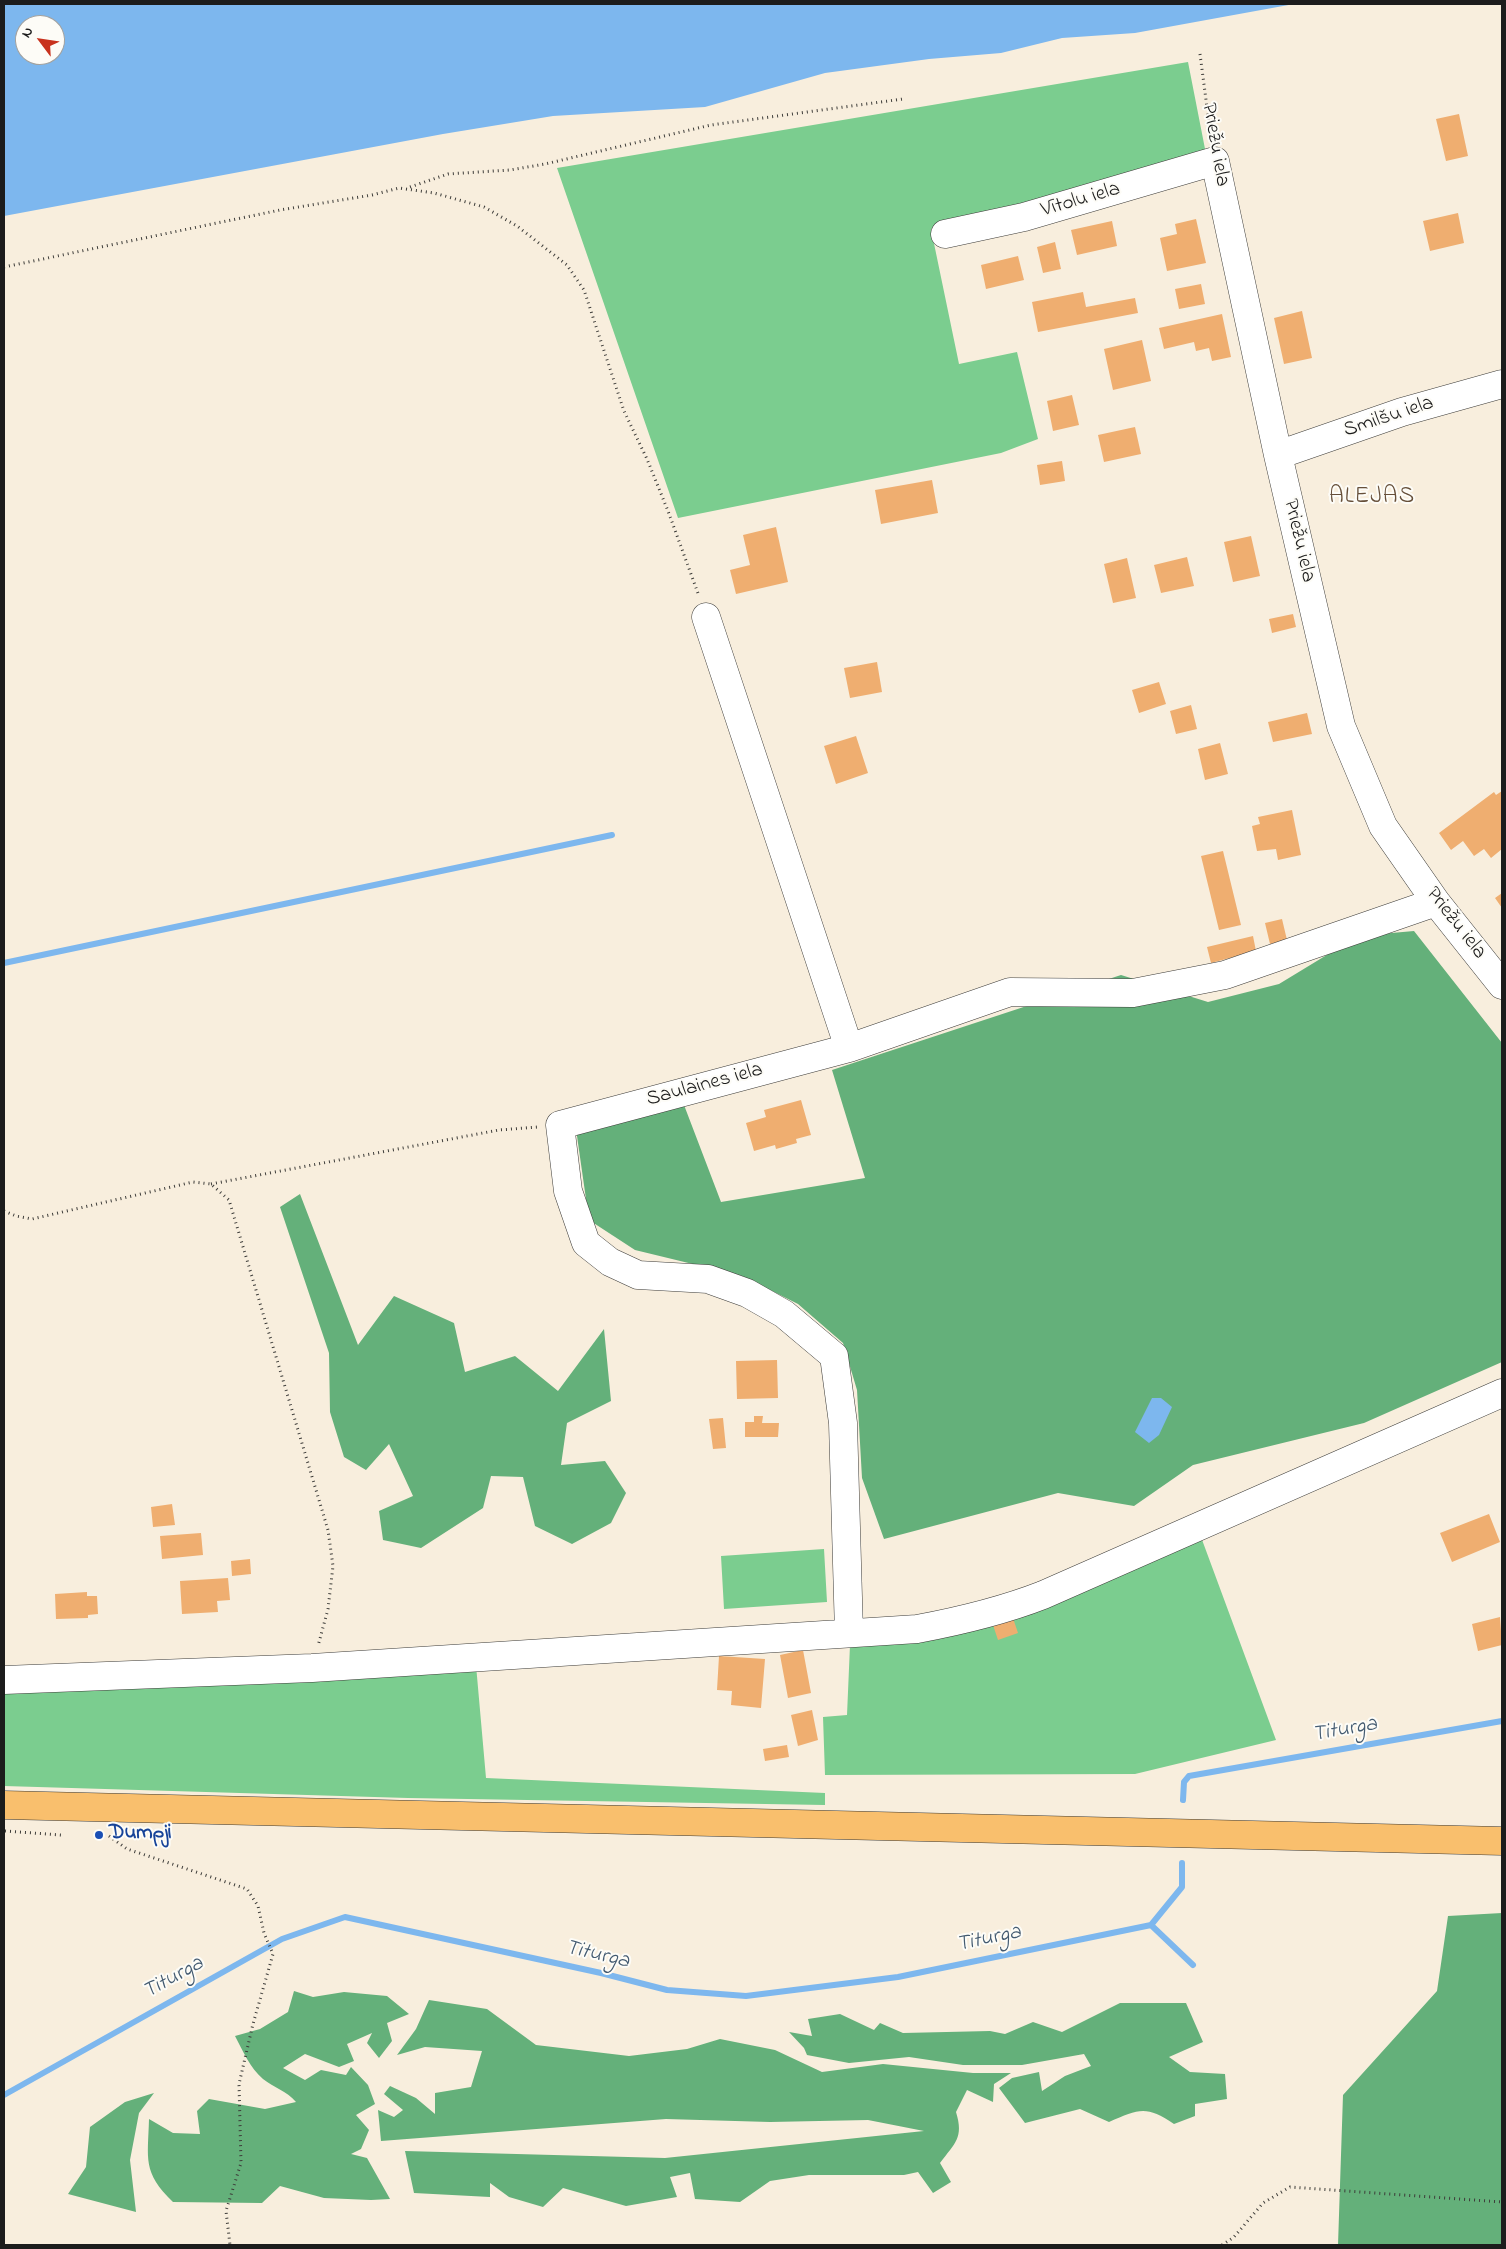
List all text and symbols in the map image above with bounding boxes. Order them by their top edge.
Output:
north arrow [15,15,65,65]
text: N [16,23,39,42]
street label: Priežu iela [1194,101,1234,189]
street label: Vītolu iela [1039,178,1123,224]
street label: Smilšu iela [1341,392,1437,444]
district label: ALEJAS [1328,484,1416,512]
street label: Priežu iela [1276,497,1320,585]
street label: Priežu iela [1419,883,1491,965]
street label: Saulaines iela [644,1058,766,1114]
water label: Titurga [1311,1712,1379,1750]
place label: Dumpji [109,1822,172,1848]
marker: Dumpji [93,1829,105,1841]
water label: Titurga [954,1920,1024,1960]
water label: Titurga [562,1936,632,1976]
water label: Titurga [139,1952,209,2006]

